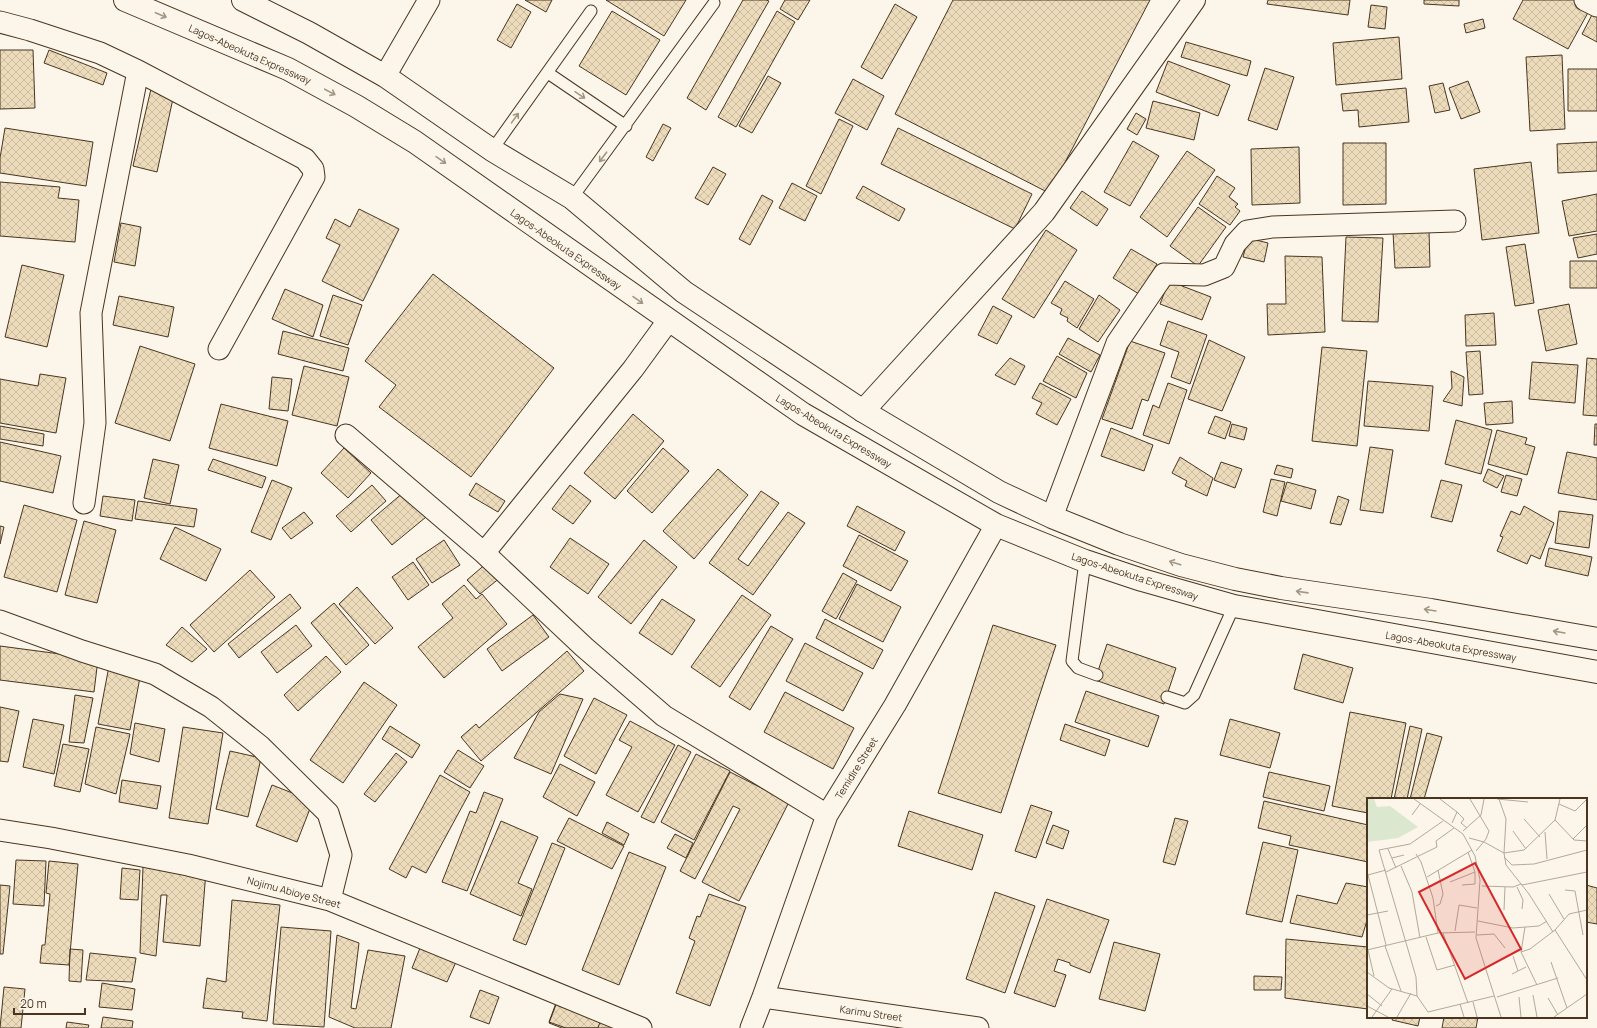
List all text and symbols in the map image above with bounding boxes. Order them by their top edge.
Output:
one-way arrow [154,12,166,19]
street label: Lagos-Abeokuta Expressway [187,21,314,88]
one-way arrow [324,88,336,96]
one-way arrow [574,91,585,99]
one-way arrow [511,113,519,124]
one-way arrow [598,151,607,162]
one-way arrow [435,156,446,164]
street label: Lagos-Abeokuta Expressway [508,205,625,293]
one-way arrow [632,296,643,304]
street label: Lagos-Abeokuta Expressway [774,391,895,472]
street label: Lagos-Abeokuta Expressway [1070,549,1201,603]
one-way arrow [1169,558,1181,566]
one-way arrow [1296,588,1309,596]
one-way arrow [1424,606,1437,614]
street label: Lagos-Abeokuta Expressway [1384,628,1518,665]
one-way arrow [1552,628,1565,636]
street label: Temidire Street [831,734,881,802]
inset map [1367,798,1587,1018]
street label: Nojimu Abioye Street [246,873,342,911]
scale bar [14,990,85,1016]
text: 20 m [20,995,47,1012]
street label: Karimu Street [839,1002,903,1024]

